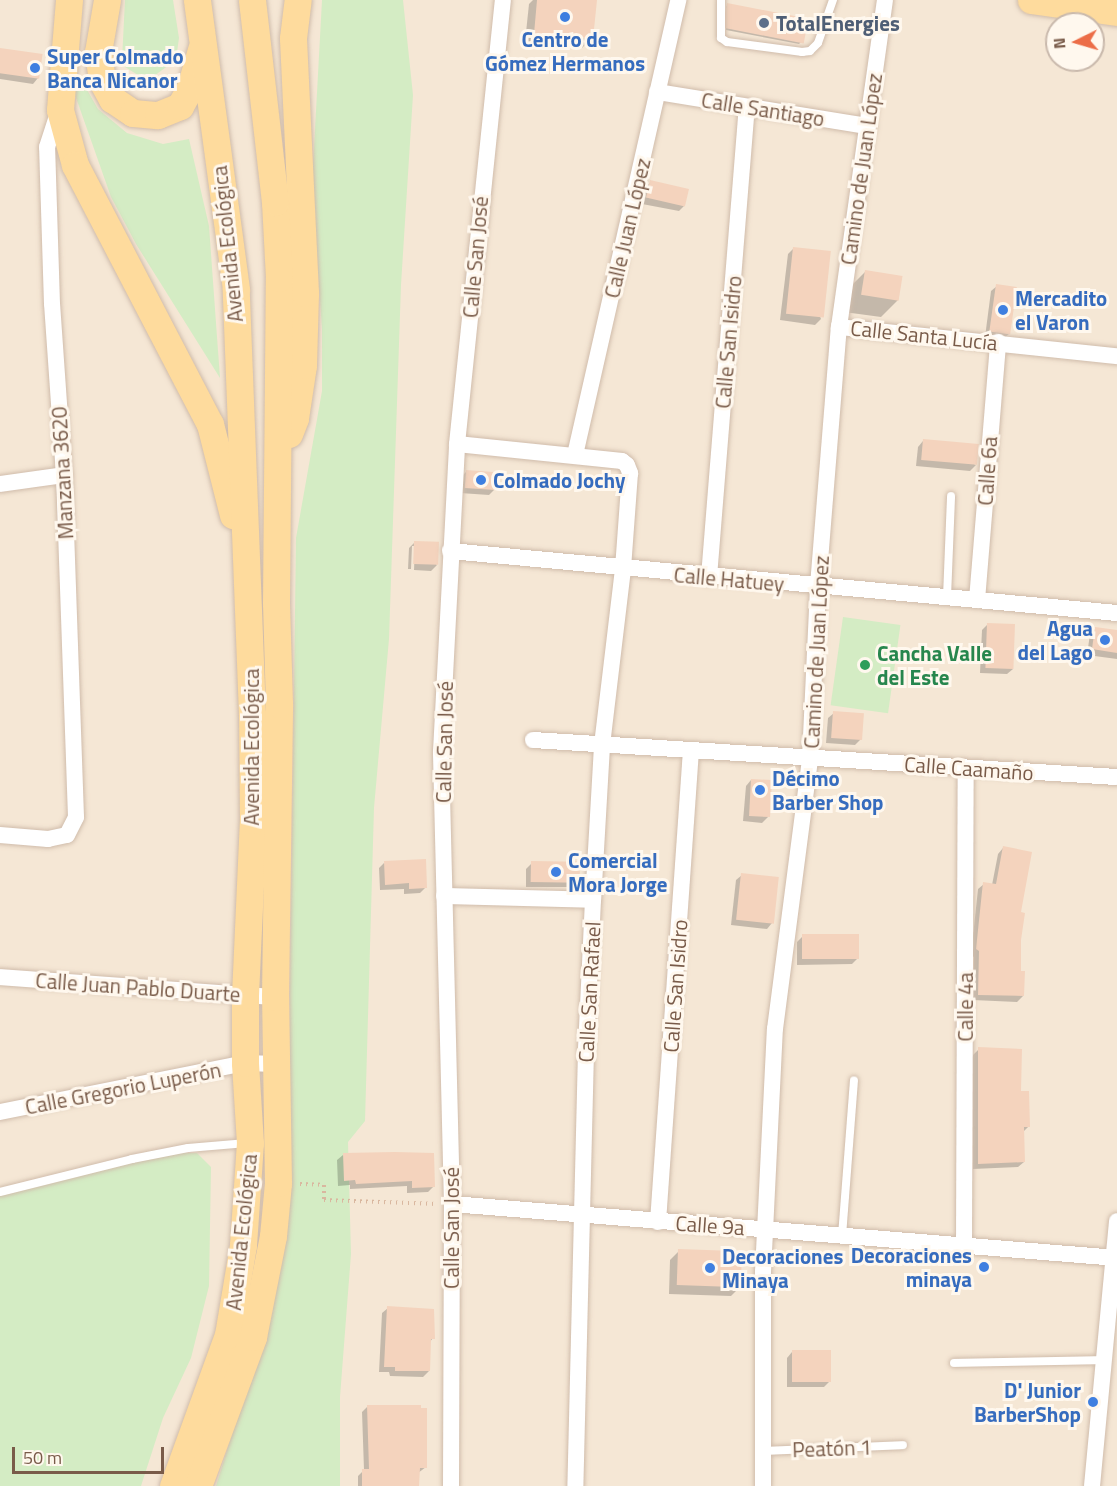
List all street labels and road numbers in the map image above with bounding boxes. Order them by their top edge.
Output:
street label: Camino de Juan López [835,72,887,266]
street label: Calle Santiago [700,87,826,131]
street label: Calle Juan López [599,156,655,300]
street label: Avenida Ecológica [206,164,248,324]
street label: Calle San José [457,195,493,319]
street label: Calle San Isidro [710,274,746,410]
street label: Calle Santa Lucía [849,315,999,355]
street label: Manzana 3620 [46,406,78,540]
street label: Calle 6a [972,436,1002,506]
street label: Camino de Juan López [798,555,834,749]
street label: Calle Hatuey [673,562,785,596]
street label: Avenida Ecológica [238,668,264,826]
street label: Calle San José [430,681,458,803]
street label: Calle Caamaño [903,751,1035,785]
street label: Calle San Isidro [658,919,692,1053]
street label: Calle San Rafael [573,921,605,1063]
street label: Calle Juan Pablo Duarte [35,967,241,1007]
street label: Calle 4a [952,972,978,1042]
street label: Calle Gregorio Luperón [23,1057,223,1119]
street label: Avenida Ecológica [220,1152,262,1312]
street label: Calle San José [438,1167,464,1289]
street label: Calle 9a [675,1210,745,1240]
street label: Peatón 1 [792,1434,872,1462]

